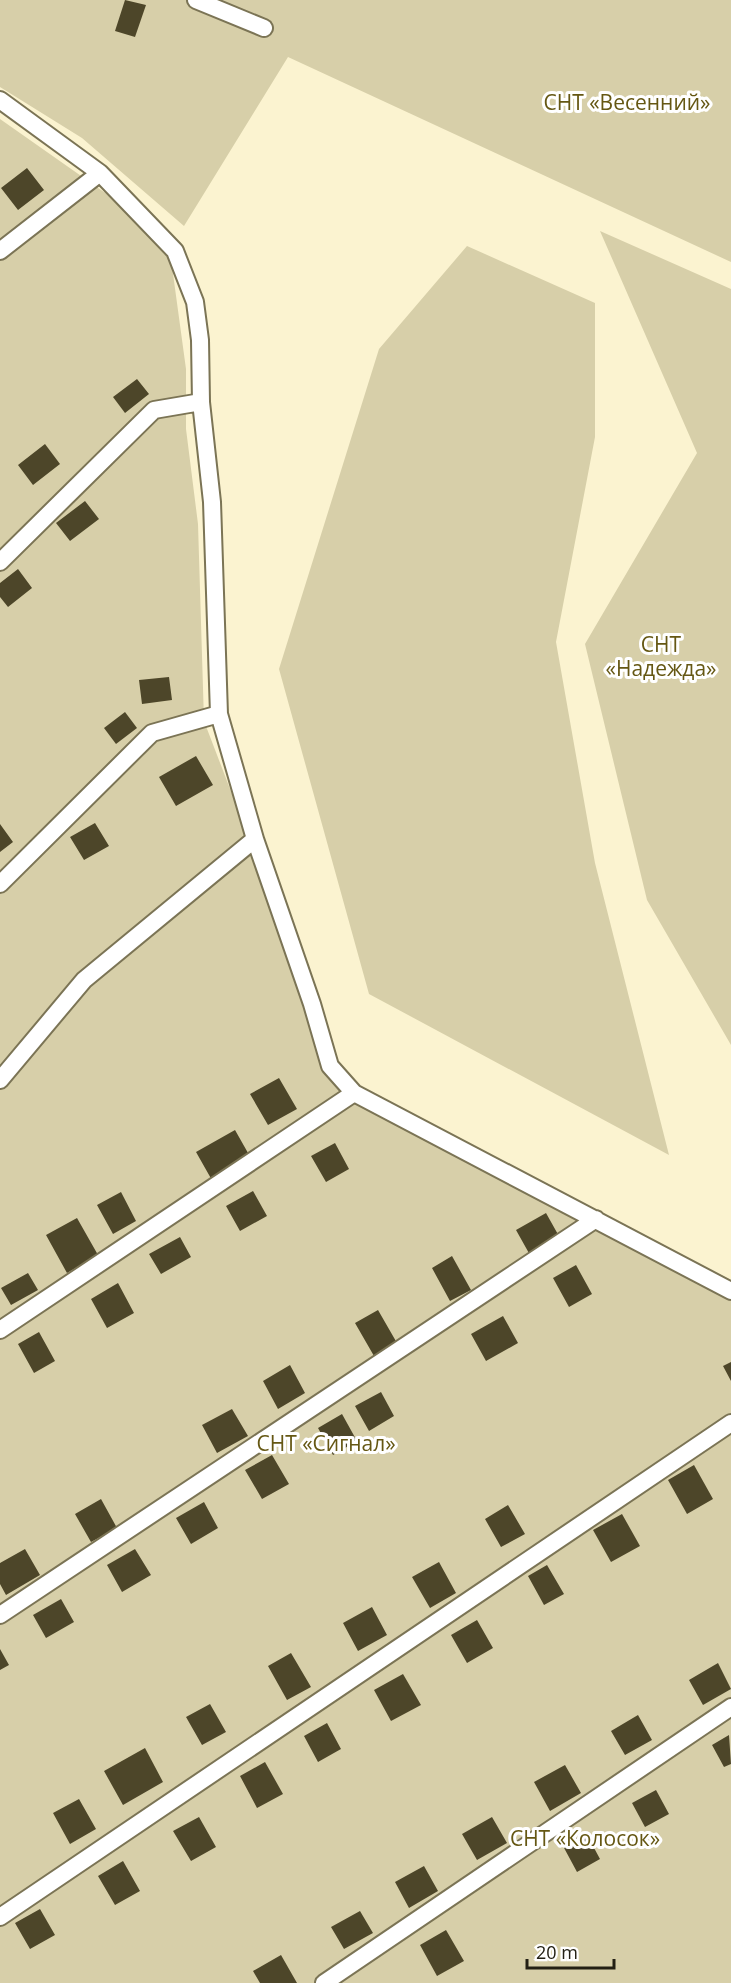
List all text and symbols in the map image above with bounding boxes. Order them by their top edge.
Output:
park label: СНТ «Весенний» [543,88,711,116]
park label: СНТ «Надежда» [606,630,717,682]
park label: СНТ «Сигнал» [256,1429,396,1457]
park label: СНТ «Колосок» [510,1824,660,1852]
scale bar [527,1932,614,1970]
text: 20 m [536,1940,578,1964]

